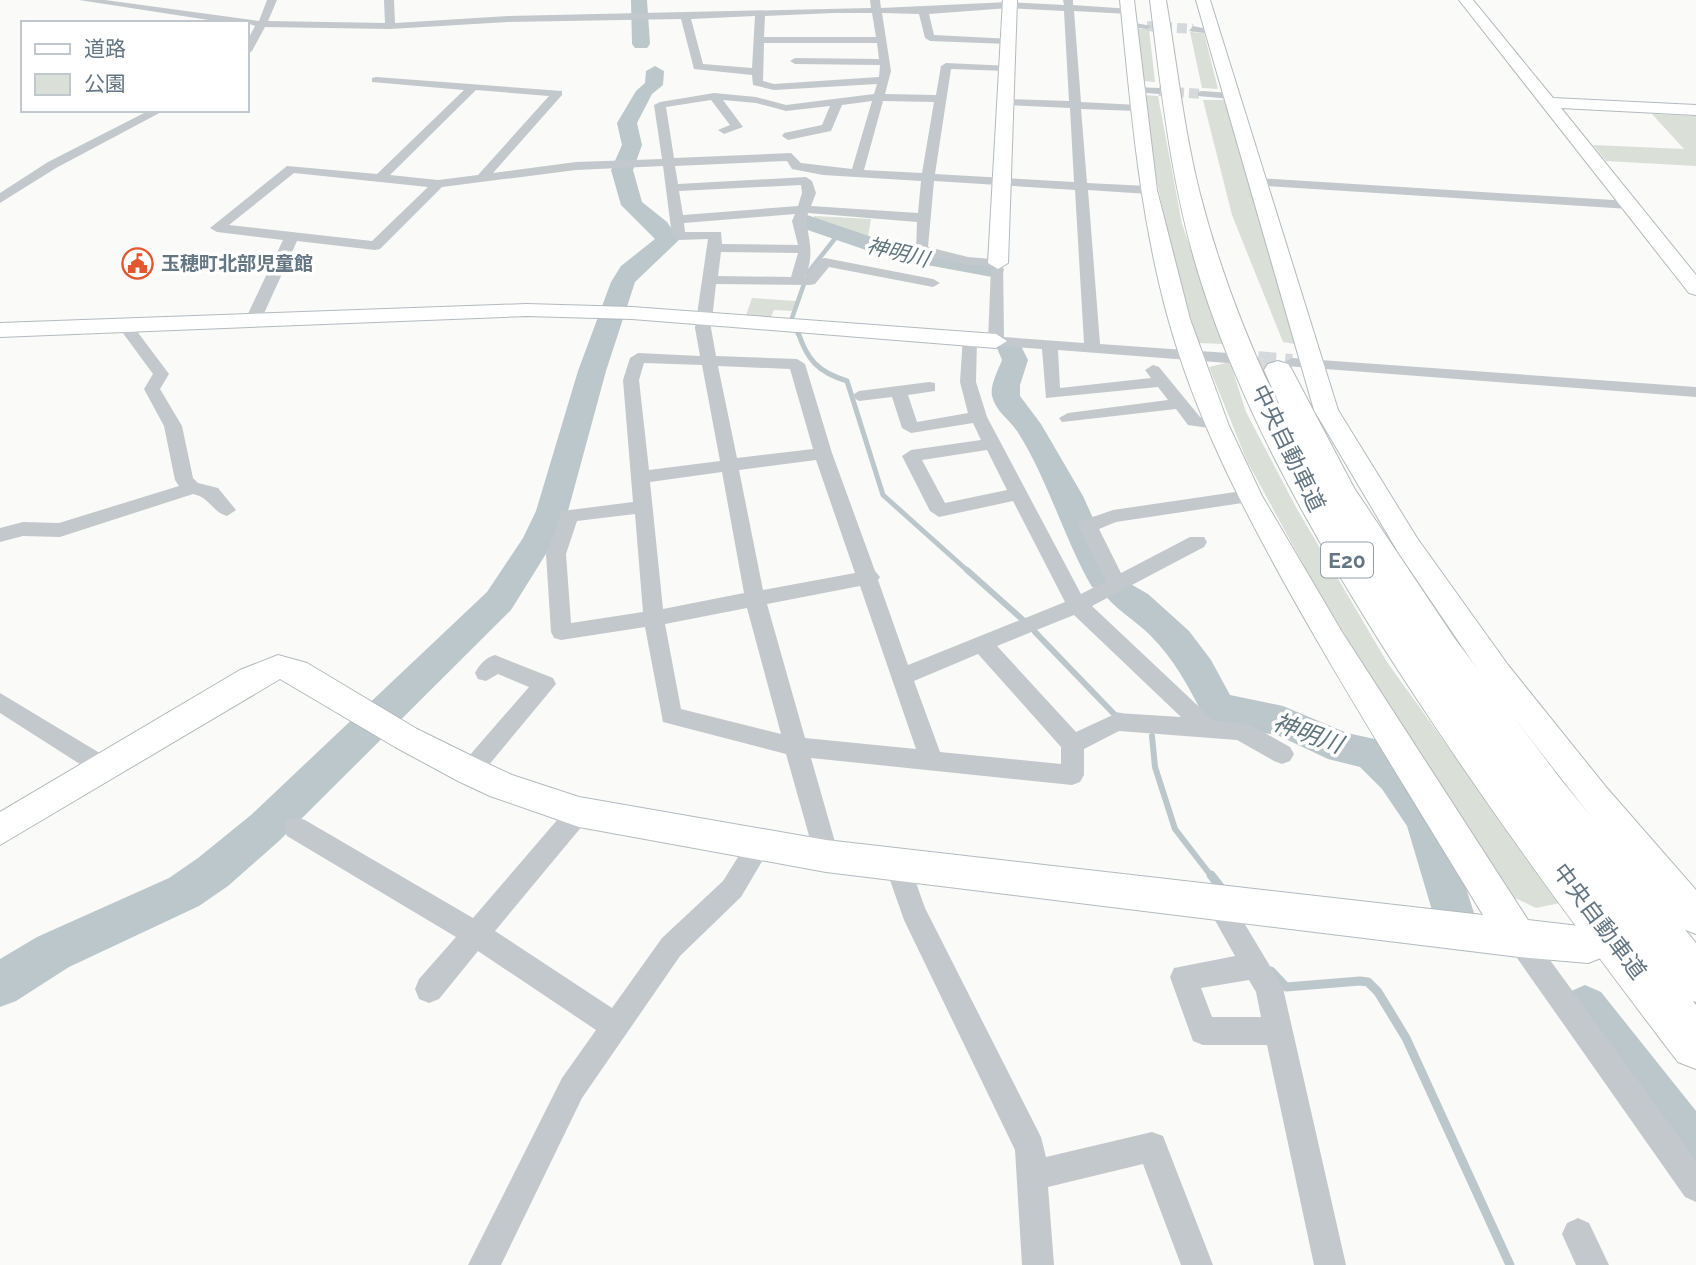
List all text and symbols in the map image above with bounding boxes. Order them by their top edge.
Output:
legend [21,21,248,112]
text: 道路 [84,36,126,61]
text: 公園 [84,71,126,96]
water label: 神明川 [864,232,934,272]
public building icon: 玉穂町北部児童館 [121,246,155,280]
place label: 玉穂町北部児童館 [161,252,313,274]
street label: 中央自動車道 [1247,380,1331,516]
road number: E20 [1321,542,1373,578]
water label: 神明川 [1269,707,1350,760]
street label: 中央自動車道 [1548,858,1652,984]

